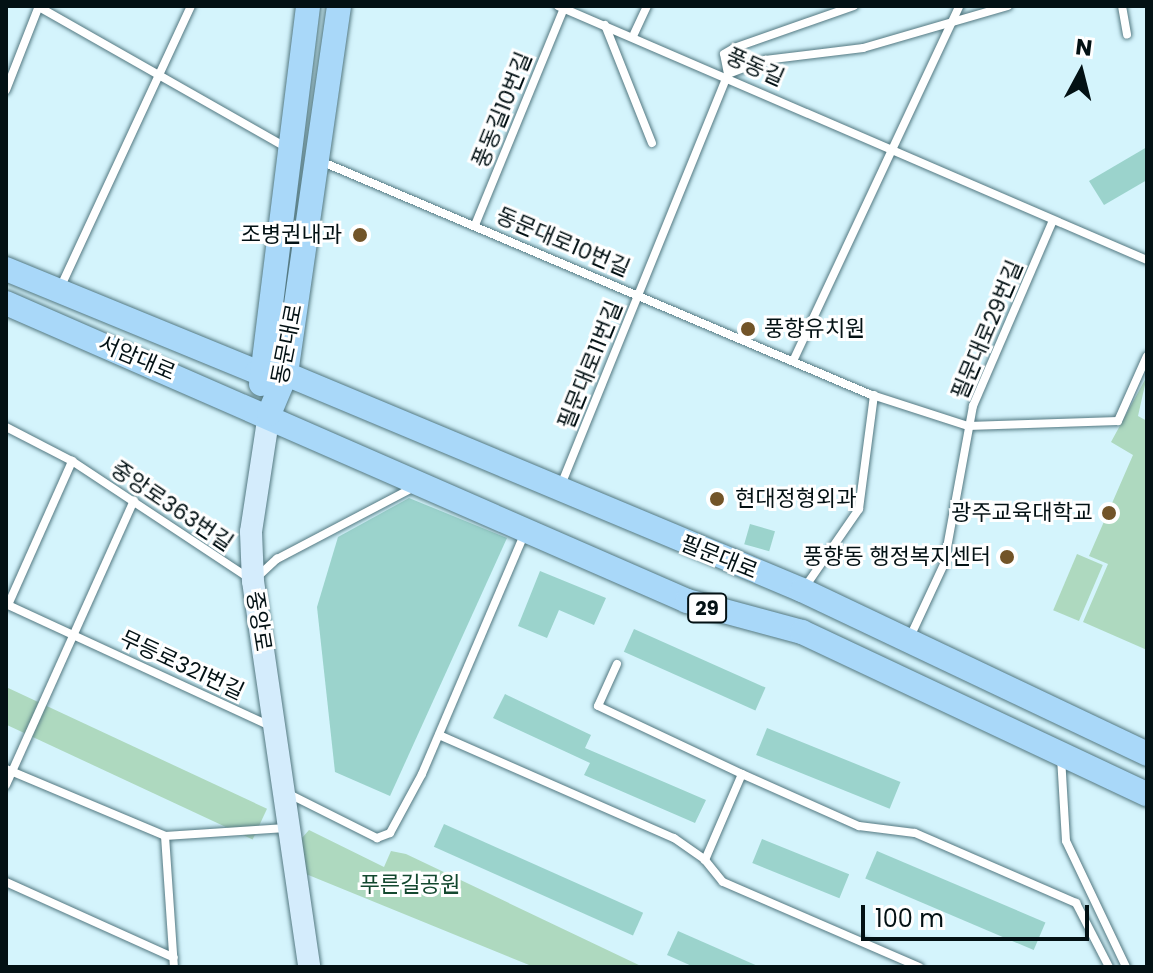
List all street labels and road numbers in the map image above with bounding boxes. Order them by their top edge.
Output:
street label: 풍동길 [722,43,788,91]
street label: 풍동길10번길 [467,48,537,172]
street label: 동문대로10번길 [492,202,634,282]
street label: 필문대로29번길 [946,257,1028,403]
street label: 필문대로11번길 [552,297,628,433]
street label: 동문대로 [266,302,308,386]
street label: 서암대로 [95,330,179,386]
street label: 중앙로363번길 [106,456,238,556]
street label: 필문대로 [677,530,761,584]
street label: 중앙로 [241,589,277,653]
road number: 29 [687,592,727,624]
street label: 무등로321번길 [116,625,248,705]

